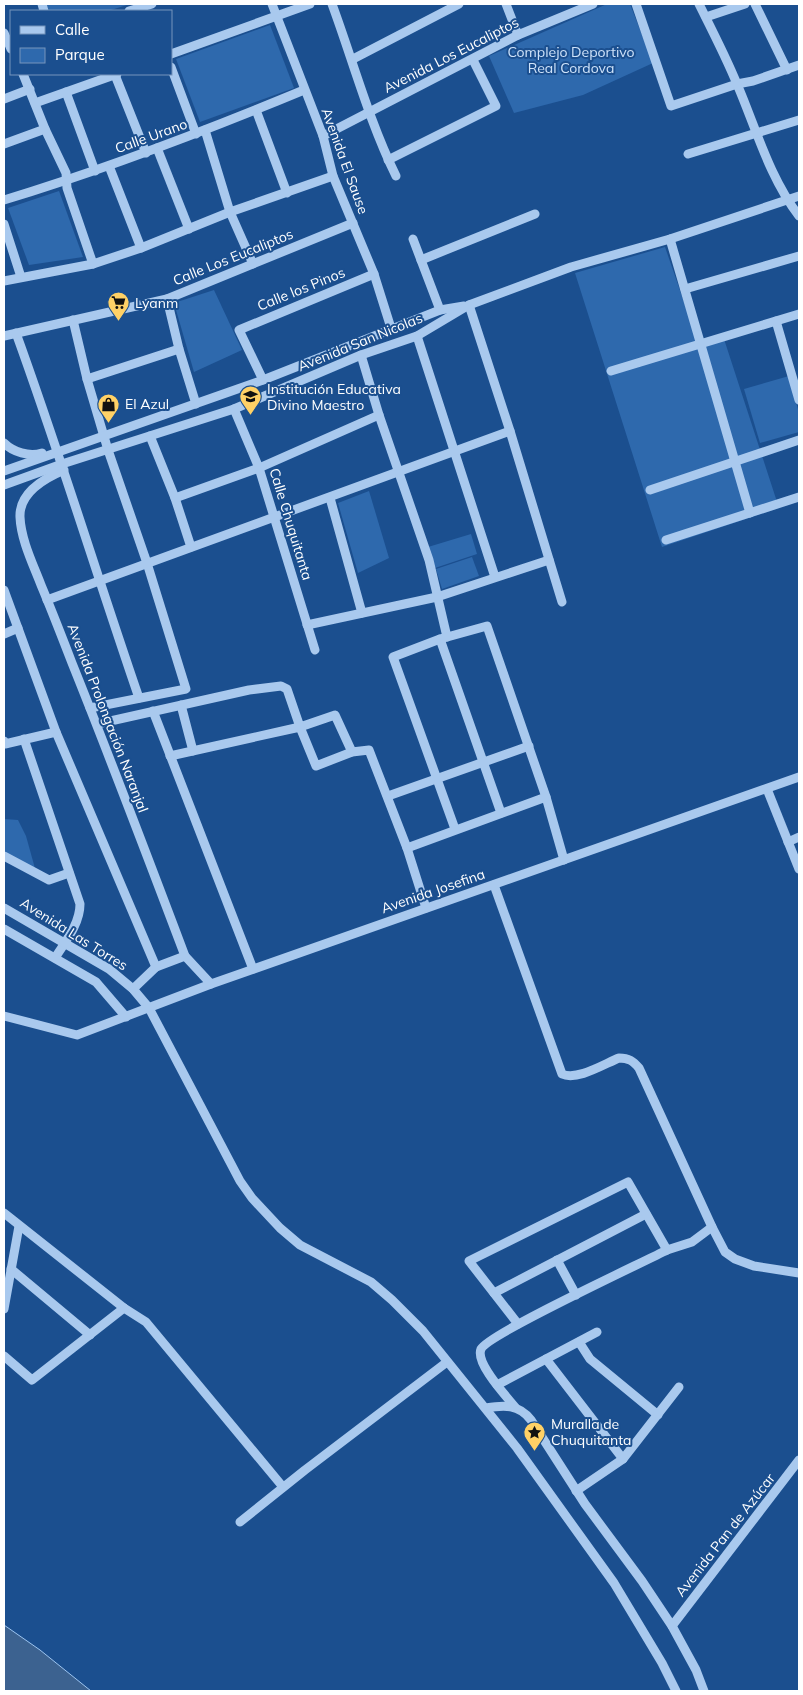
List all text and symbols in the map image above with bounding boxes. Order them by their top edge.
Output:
legend [10,10,172,75]
street label: Avenida Los Eucaliptos [380,13,522,97]
text: Calle [55,20,89,39]
park label: Complejo Deportivo Real Cordova [507,43,635,77]
text: Parque [55,45,105,64]
street label: Avenida El Sause [317,105,373,217]
street label: Calle Urano [112,115,190,157]
street label: Calle Los Eucaliptos [170,225,296,289]
street label: Calle los Pinos [254,263,348,315]
supermarket icon: Lyanm [107,291,131,322]
place label: Lyanm [135,294,178,312]
street label: Avenida San Nicolas [295,309,425,375]
place label: Institución Educativa Divino Maestro [267,380,401,414]
school or university icon: Institución Educativa Divino Maestro [239,385,263,416]
shop icon: El Azul [97,392,121,423]
place label: El Azul [125,395,169,413]
street label: Calle Chuquitanta [265,466,317,582]
street label: Avenida Prolongación Naranjal [64,621,152,815]
street label: Avenida Josefina [379,865,487,917]
street label: Avenida Las Torres [17,894,131,974]
place label: Muralla de Chuquitanta [551,1415,631,1449]
place icon: Muralla de Chuquitanta [523,1420,547,1451]
street label: Avenida Pan de Azúcar [671,1469,779,1600]

